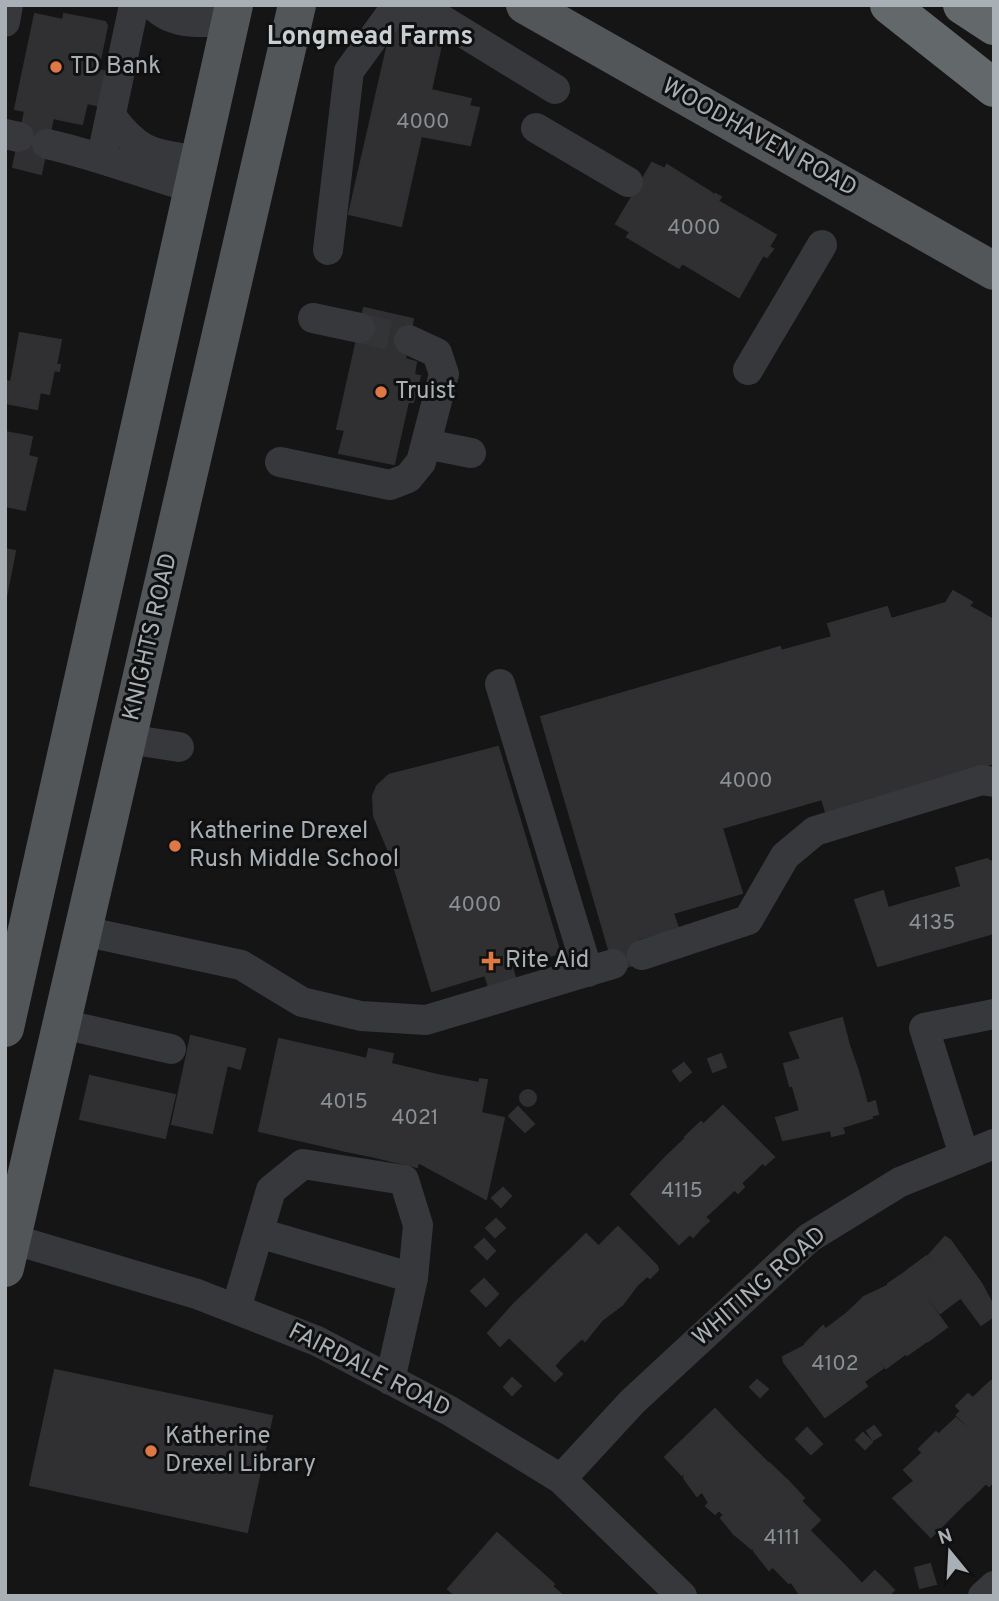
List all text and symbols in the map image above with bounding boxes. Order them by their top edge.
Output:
district label: Longmead Farms [267,21,473,54]
place label: TD Bank [70,52,161,82]
marker: TD Bank [48,59,64,75]
street label: WOODHAVEN ROAD [656,72,862,204]
house number: 4000 [396,109,450,136]
house number: 4000 [667,215,721,242]
place label: Truist [395,377,456,407]
marker: Truist [373,384,389,400]
street label: KNIGHTS ROAD [117,550,185,724]
house number: 4000 [719,768,773,795]
place label: Katherine Drexel Rush Middle School [189,817,399,875]
marker: Katherine Drexel Rush Middle School [167,838,183,854]
house number: 4000 [448,892,502,919]
house number: 4135 [909,910,955,937]
place label: Rite Aid [505,946,589,976]
marker: Rite Aid [483,953,499,969]
house number: 4015 [320,1089,368,1116]
house number: 4021 [391,1105,439,1132]
house number: 4115 [661,1178,703,1205]
street label: WHITING ROAD [687,1221,833,1353]
street label: FAIRDALE ROAD [283,1317,455,1425]
house number: 4102 [811,1351,859,1378]
place label: Katherine Drexel Library [165,1422,316,1480]
marker: Katherine Drexel Library [143,1443,159,1459]
north arrow [915,1517,985,1587]
text: N [935,1524,956,1551]
house number: 4111 [764,1525,800,1552]

